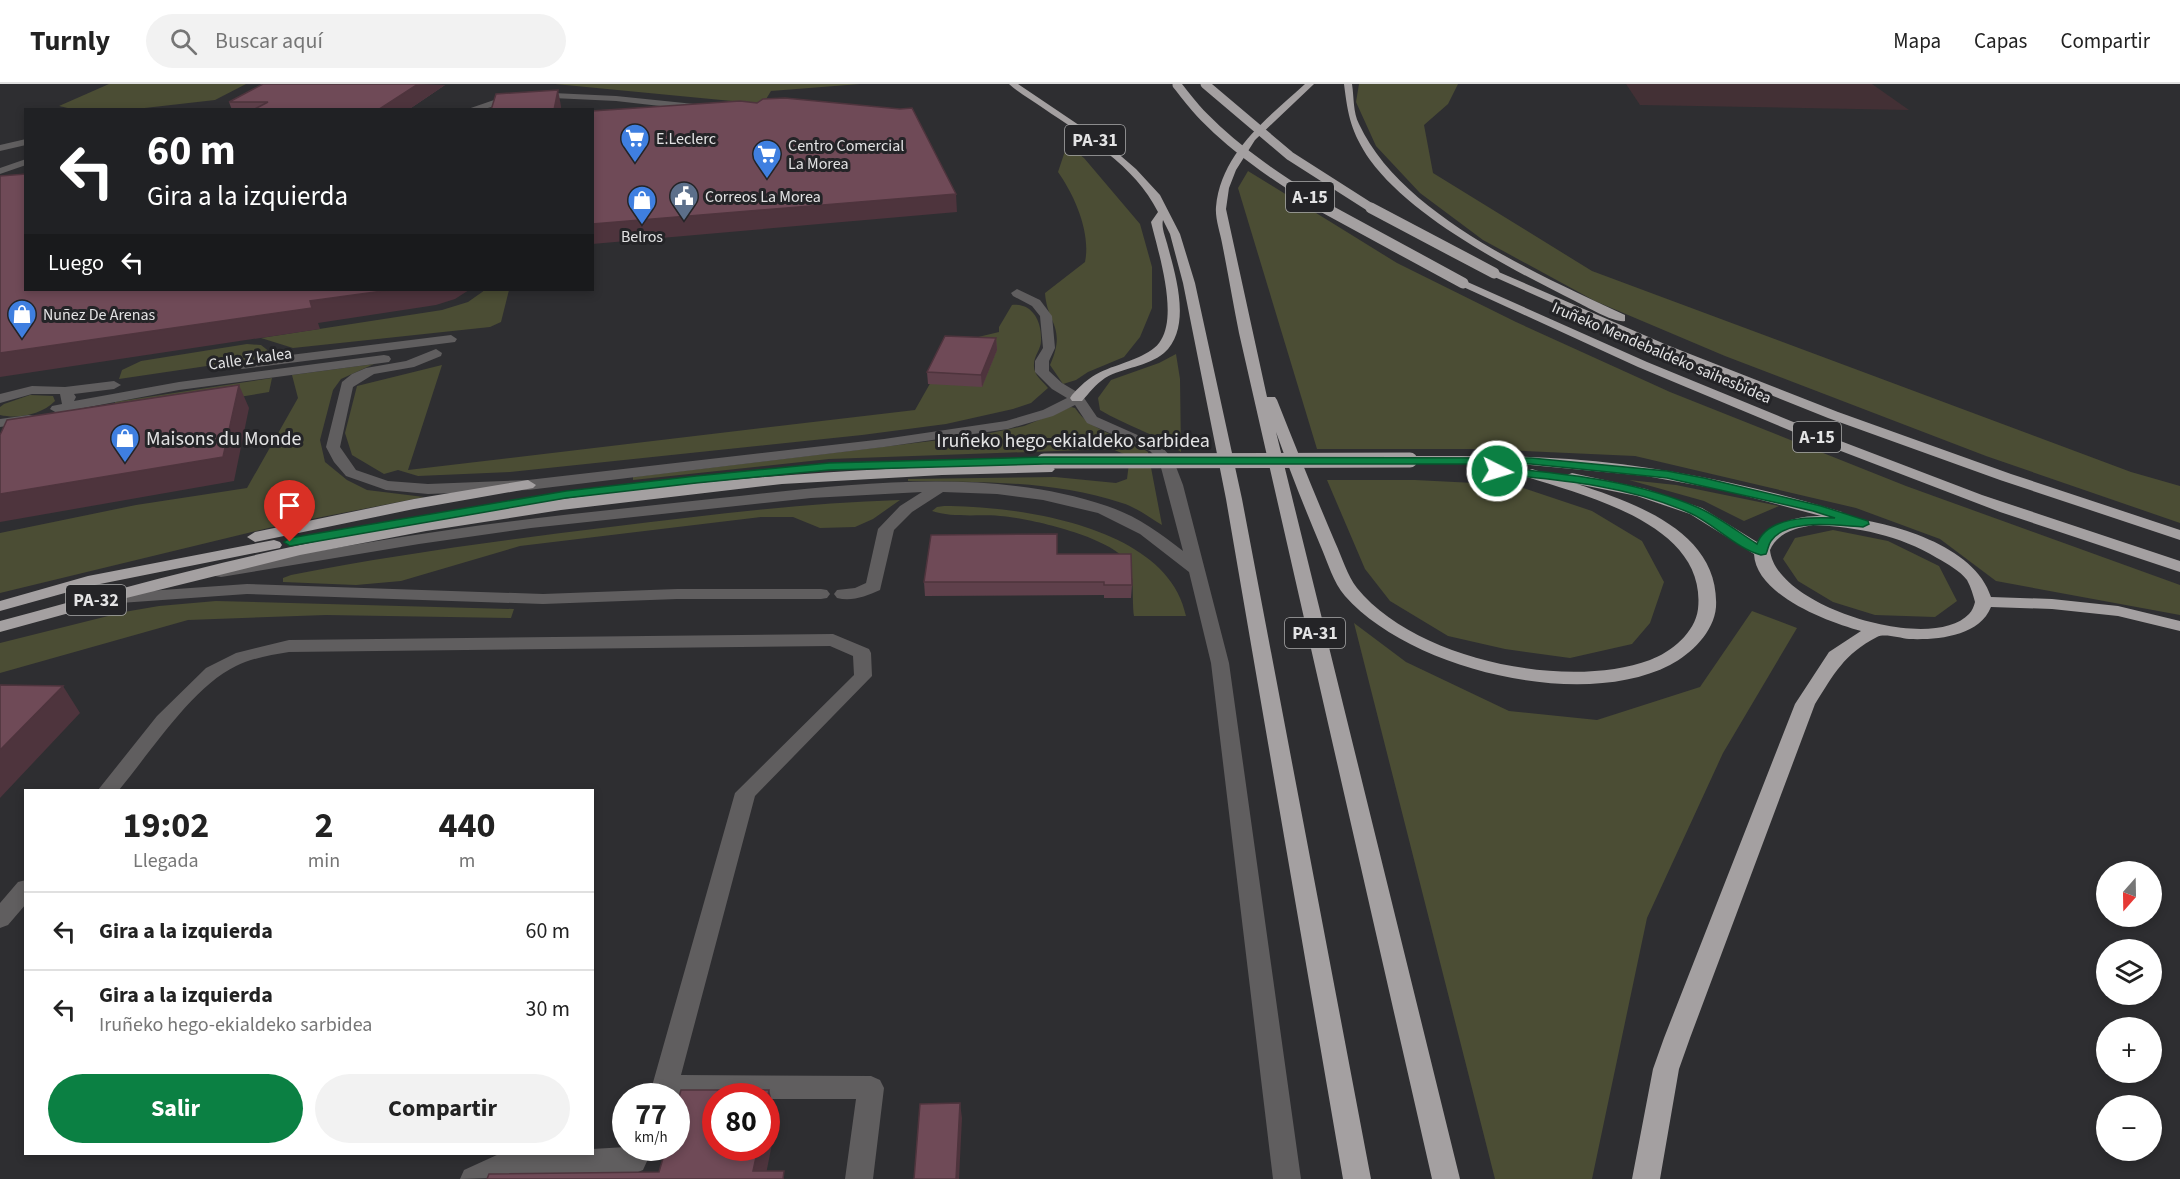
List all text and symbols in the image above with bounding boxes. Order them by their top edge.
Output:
search box [146,14,566,68]
text: Turnly [30,21,110,61]
icon: search [167,25,200,58]
text: Buscar aquí [215,25,323,57]
text: Mapa [1893,26,1941,56]
text: Capas [1974,26,2027,56]
text: Compartir [2060,26,2150,56]
text: 60 m [147,121,236,181]
supermarket icon: E.Leclerc [619,122,651,164]
road number: PA-31 [1065,125,1125,155]
place label: E.Leclerc [656,128,716,150]
icon: left [48,132,126,210]
place label: Centro Comercial La Morea [788,135,904,175]
supermarket icon: Centro Comercial La Morea [751,138,783,180]
text: Gira a la izquierda [147,177,348,216]
public building icon: Correos La Morea [668,180,700,222]
road number: A-15 [1286,182,1334,212]
shop icon: Belros [626,184,658,226]
place label: Correos La Morea [705,186,821,208]
place label: Belros [621,226,663,248]
icon: left [116,246,149,279]
text: Luego [48,247,104,279]
street label: Iruñeko Mendebaldeko saihesbidea [1549,297,1775,409]
shop icon: Nuñez De Arenas [6,298,38,340]
place label: Nuñez De Arenas [43,304,156,326]
street label: Calle Z kalea [207,342,293,376]
shop icon: Maisons du Monde [109,422,141,464]
road number: A-15 [1793,422,1841,452]
place label: Maisons du Monde [146,425,301,453]
street label: Iruñeko hego-ekialdeko sarbidea [936,427,1210,455]
position arrow [1465,439,1529,503]
pin [264,480,315,542]
icon: arrive [273,489,306,522]
road number: PA-32 [66,585,126,615]
road number: PA-31 [1285,618,1345,648]
text: 19:02 [122,800,209,851]
text: 2 [314,800,333,851]
text: 440 [439,800,496,851]
text: Llegada [133,847,199,875]
text: min [308,847,340,875]
text: m [459,847,475,875]
north arrow [2096,861,2162,927]
map controls [2096,861,2162,1161]
icon: left [48,915,81,948]
text: Gira a la izquierda [99,915,273,947]
text: 60 m [525,915,570,947]
button: layers [2096,939,2162,1005]
text: Gira a la izquierda [99,979,273,1011]
icon: left [48,993,81,1026]
text: 30 m [525,993,570,1025]
text: Iruñeko hego-ekialdeko sarbidea [99,1011,372,1039]
button: + [2096,1017,2162,1083]
button: Salir [48,1074,303,1143]
button: Compartir [315,1074,570,1143]
speed limit sign: 80 [702,1083,780,1161]
text: 77 [635,1093,667,1136]
button: − [2096,1095,2162,1161]
text: km/h [634,1127,668,1148]

